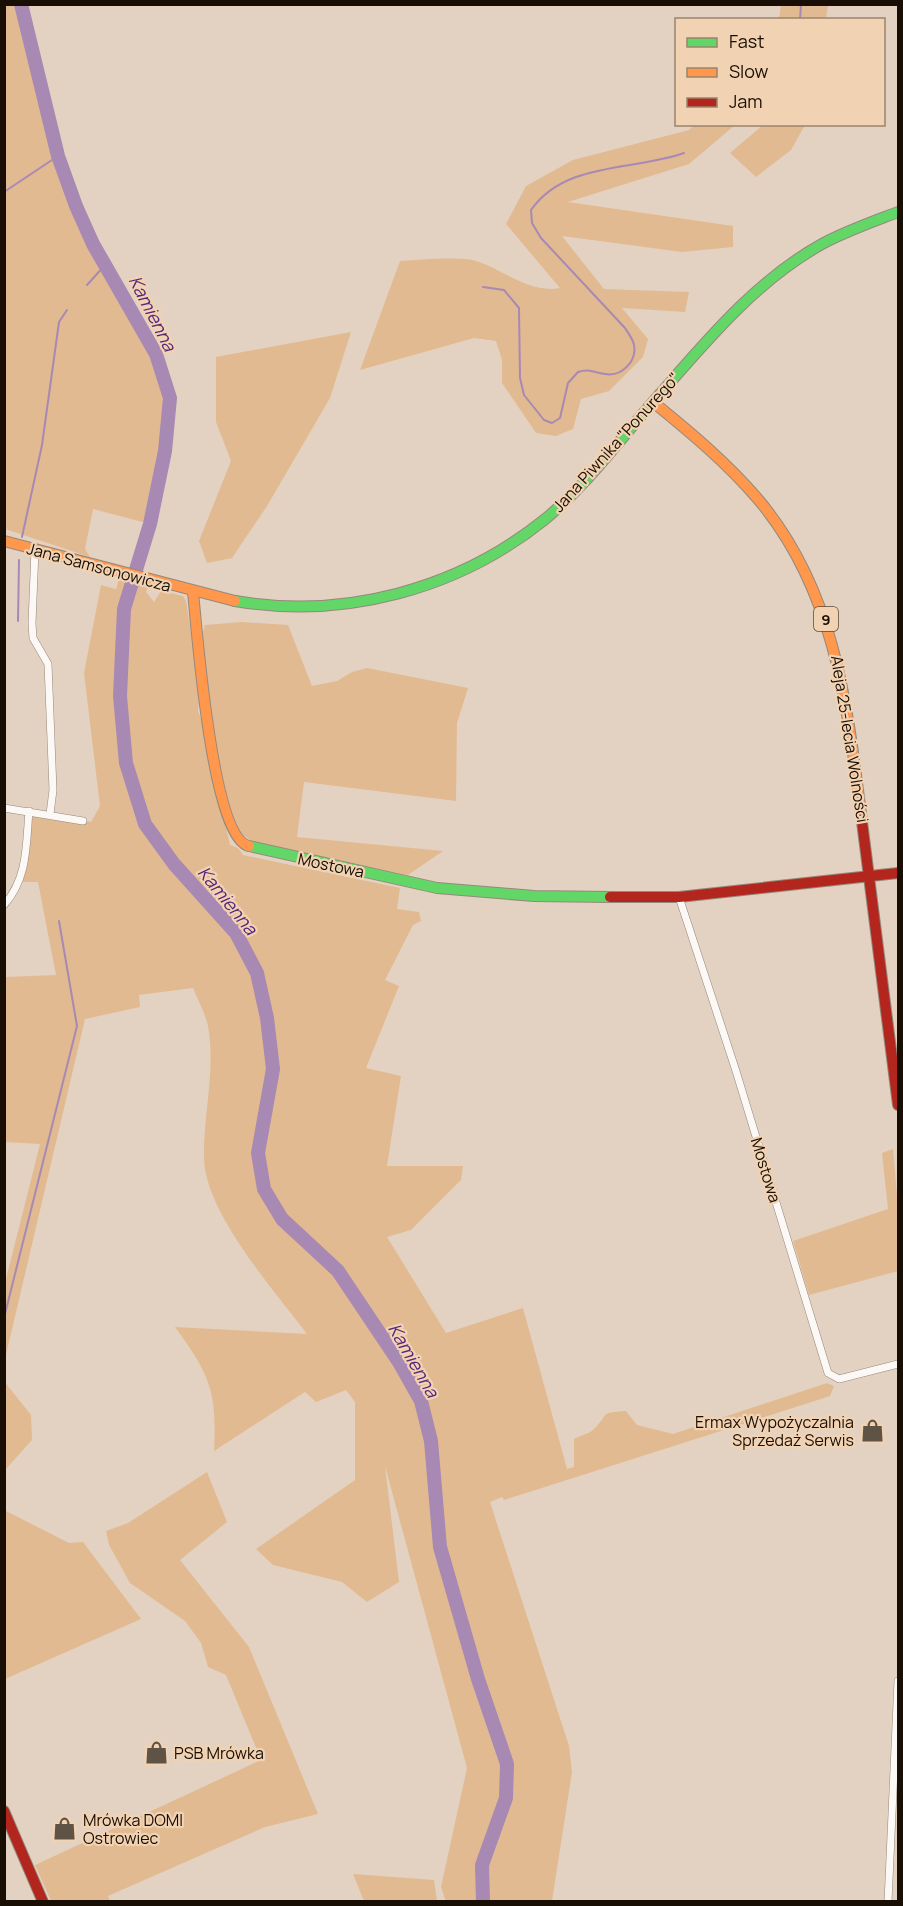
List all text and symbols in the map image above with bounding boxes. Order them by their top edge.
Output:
legend [675,18,885,126]
text: Fast [729,29,764,53]
text: Slow [729,59,769,83]
text: Jam [729,89,763,113]
water label: Kamienna [124,271,183,356]
street label: Jana Piwnika "Ponurego" [547,367,685,517]
street label: Jana Samsonowicza [24,537,174,597]
road number: 9 [814,607,838,631]
street label: Aleja 25-lecia Wolności [826,654,874,824]
street label: Mostowa [296,847,366,883]
water label: Kamienna [193,861,264,940]
street label: Mostowa [746,1135,786,1205]
water label: Kamienna [383,1319,445,1402]
place label: Ermax Wypożyczalnia Sprzedaż Serwis [695,1411,854,1451]
shop icon: Ermax Wypożyczalnia Sprzedaż Serwis [859,1418,885,1444]
shop icon: PSB Mrówka [143,1740,169,1766]
place label: PSB Mrówka [174,1742,264,1764]
place label: Mrówka DOMI Ostrowiec [83,1809,183,1849]
shop icon: Mrówka DOMI Ostrowiec [52,1816,78,1842]

